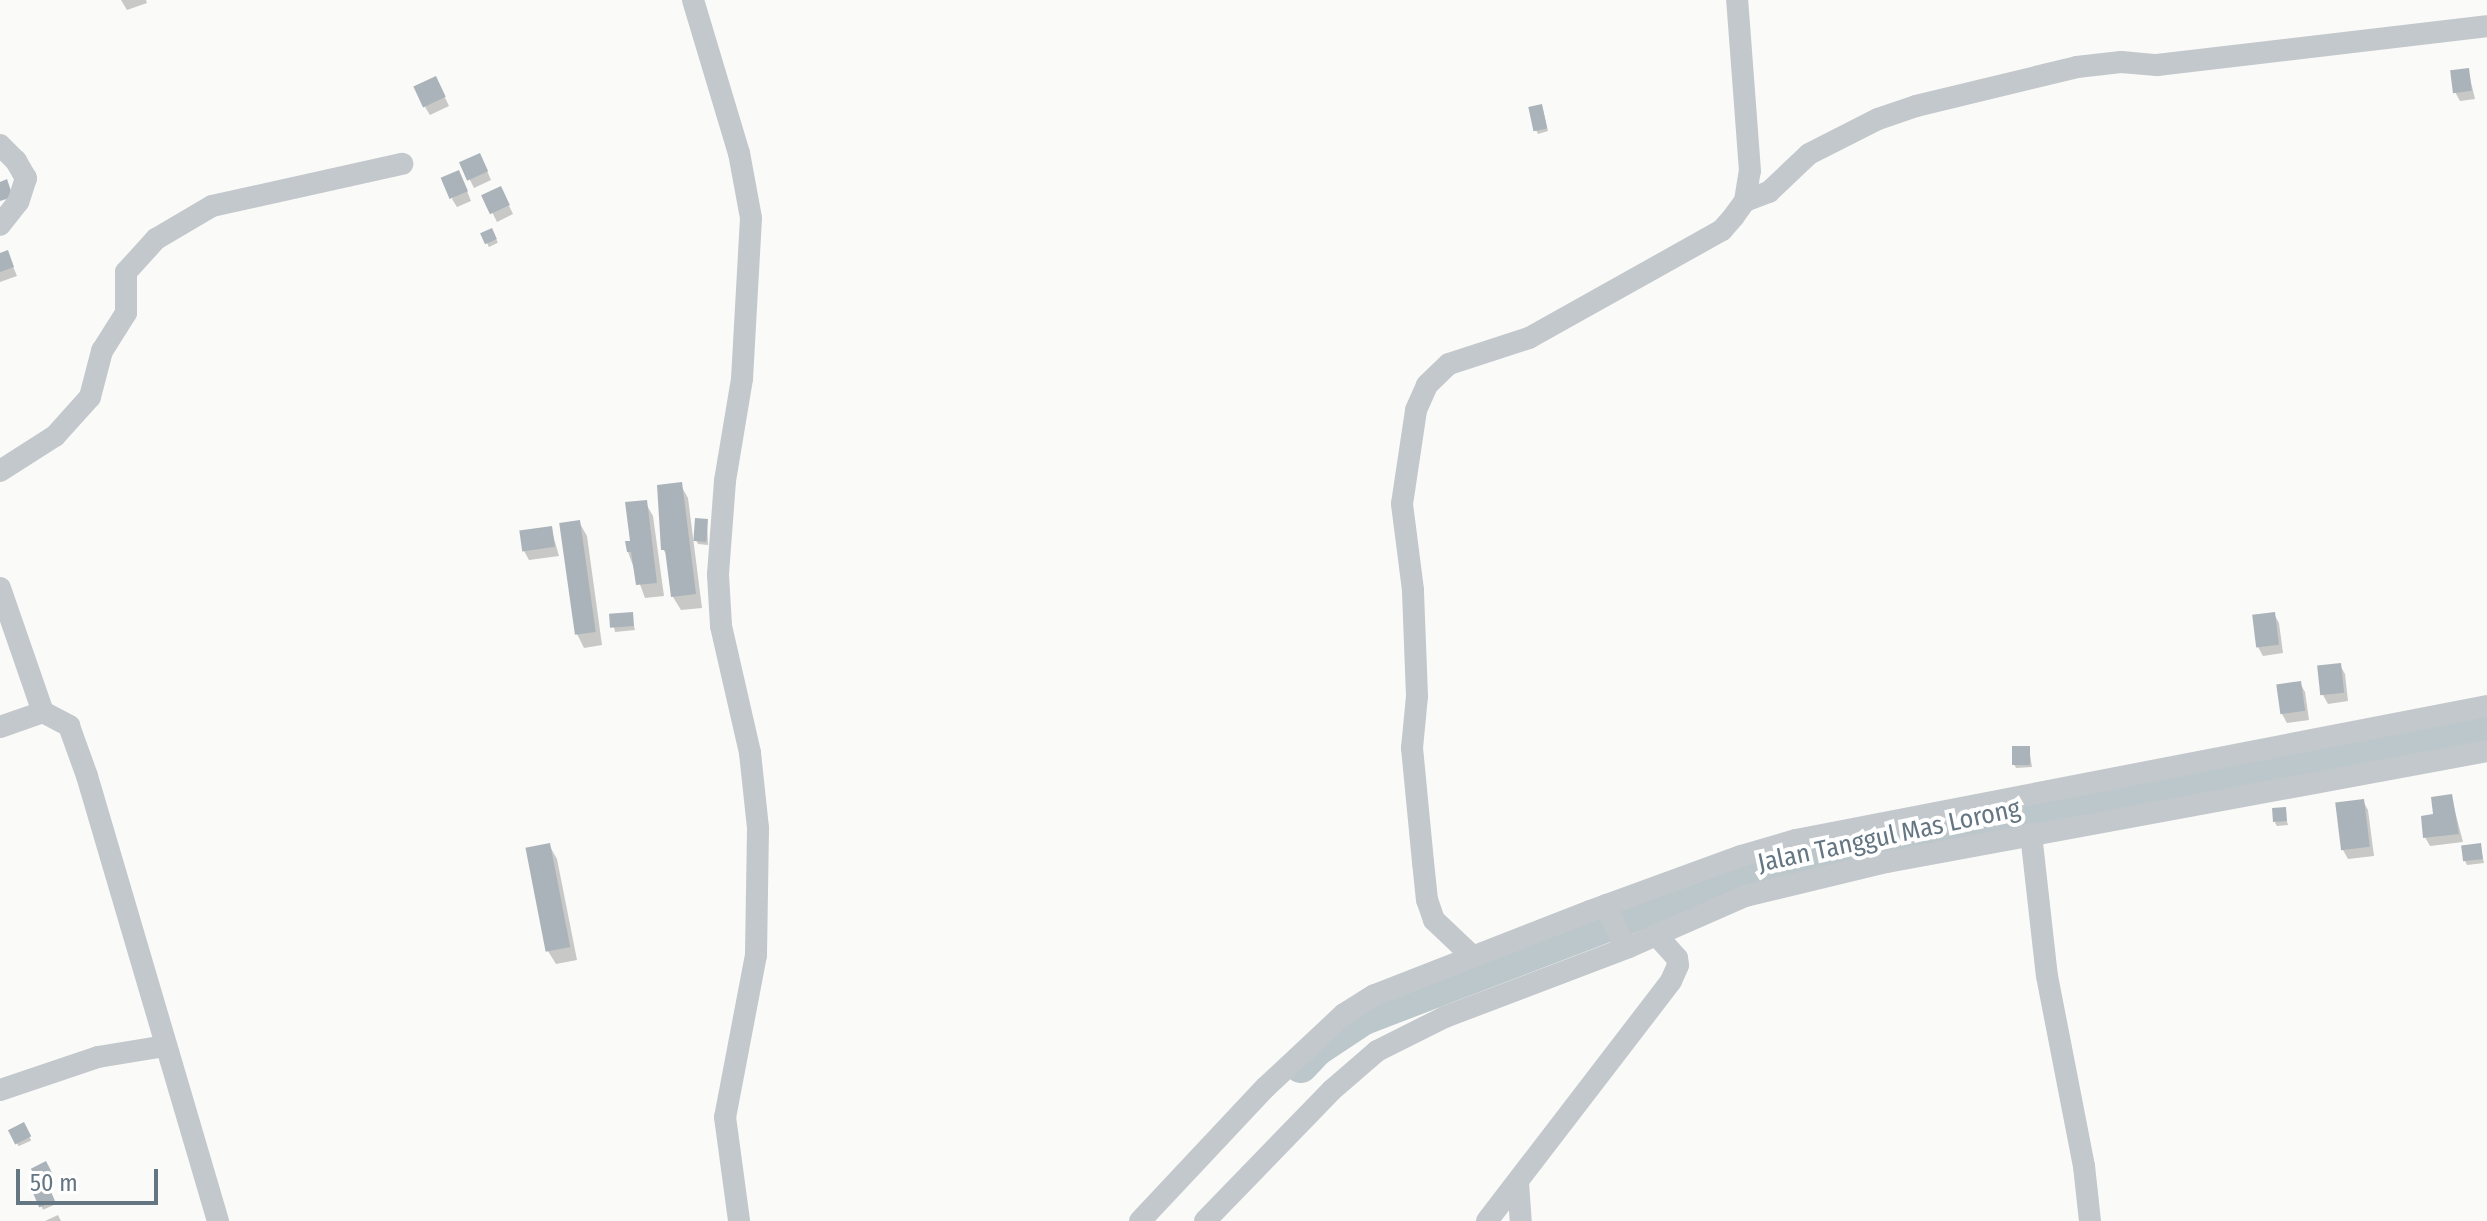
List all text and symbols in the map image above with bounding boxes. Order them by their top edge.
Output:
street label: Jalan Tanggul Mas Lorong [1755,793,2023,879]
scale bar [20,1153,162,1203]
text: 50 m [30,1169,78,1197]

